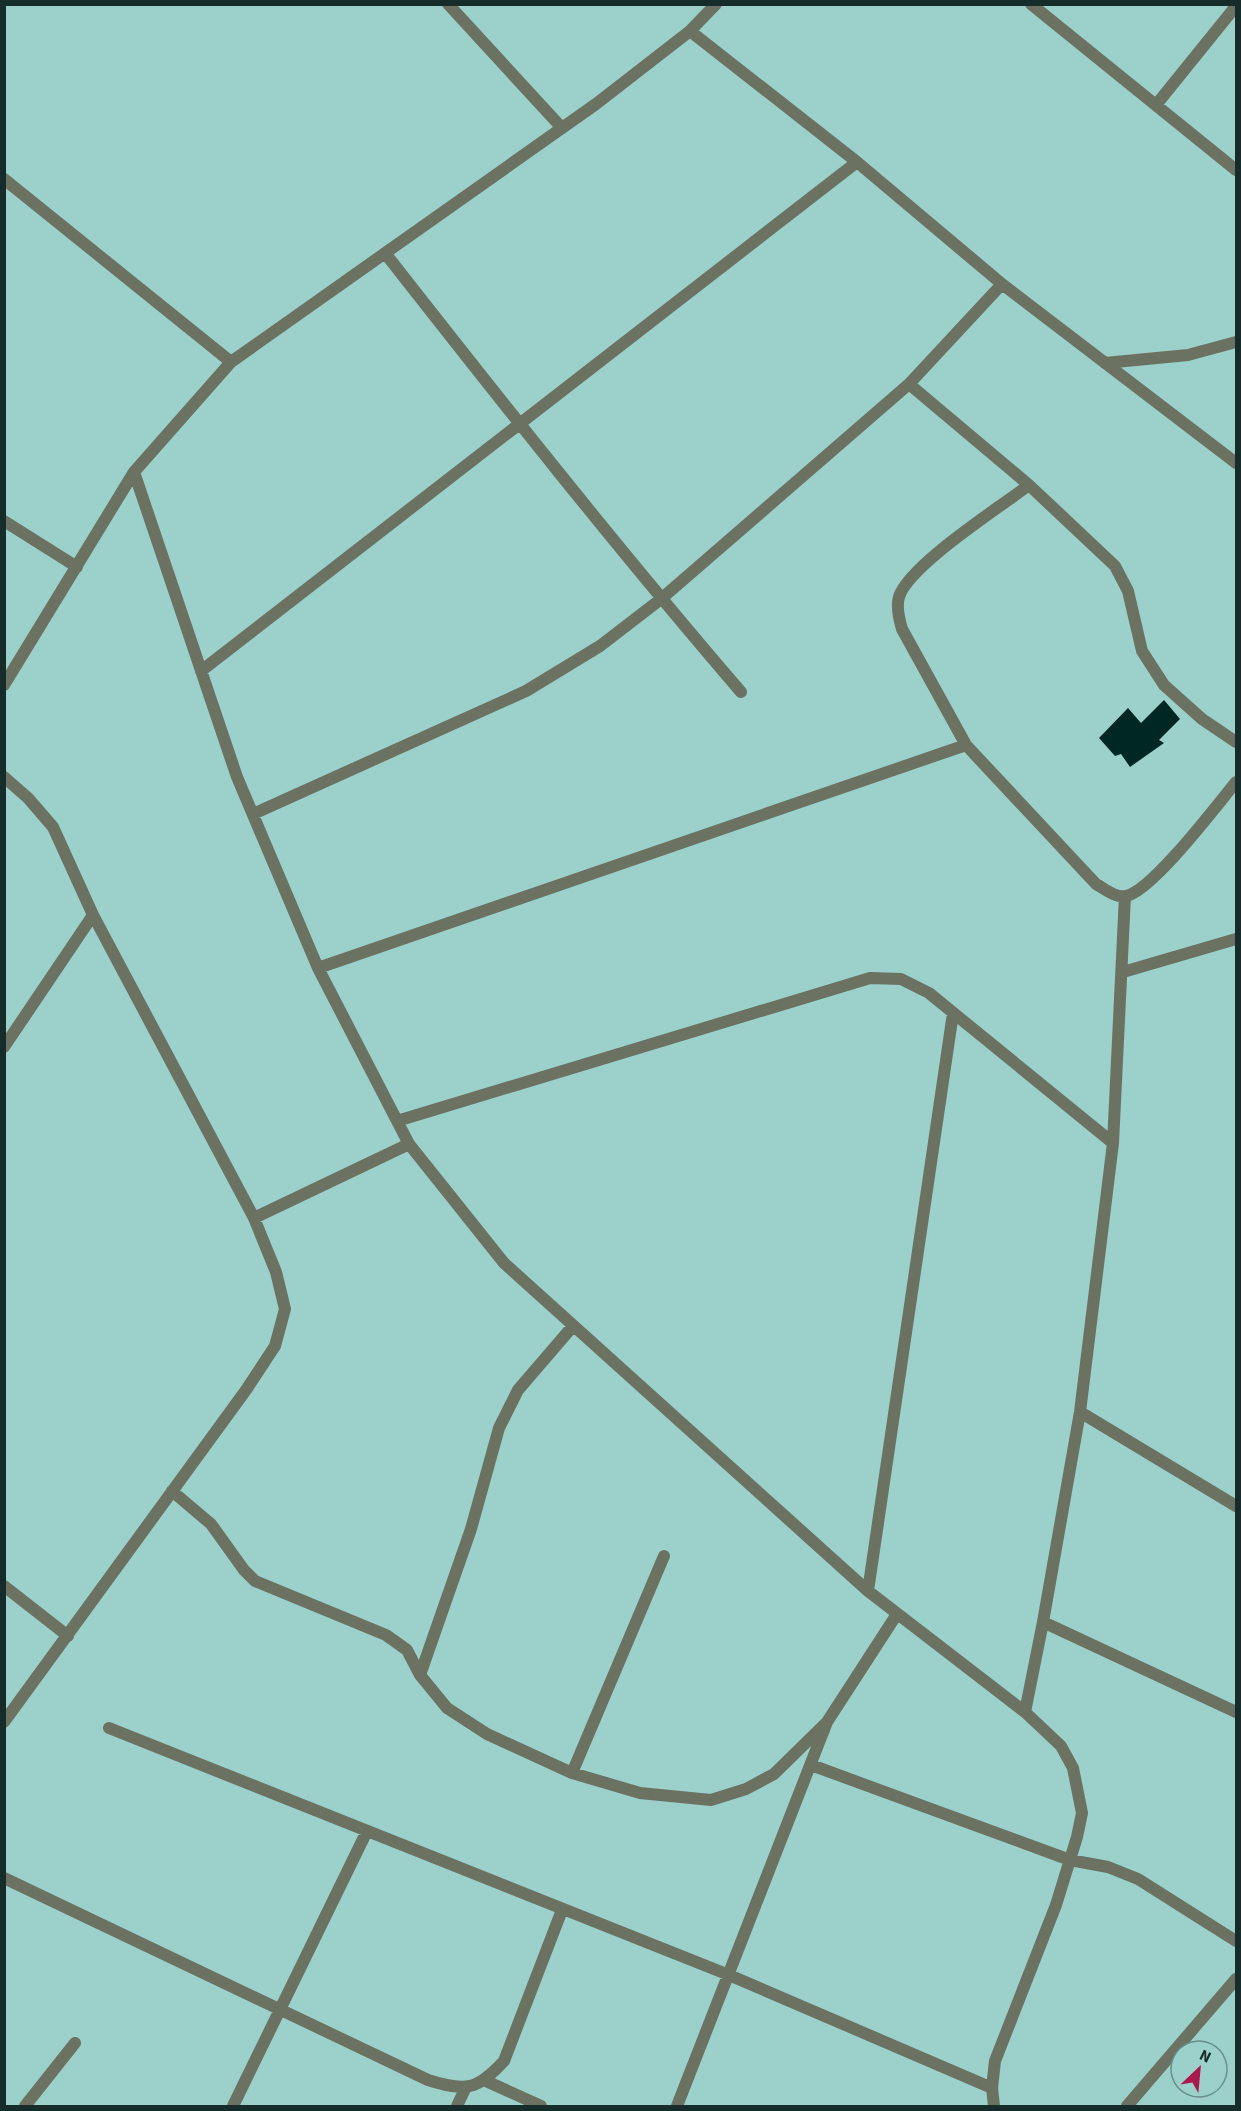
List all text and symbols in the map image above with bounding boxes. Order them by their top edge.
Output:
north arrow [1169,2039,1229,2099]
text: N [1196,2044,1215,2069]

